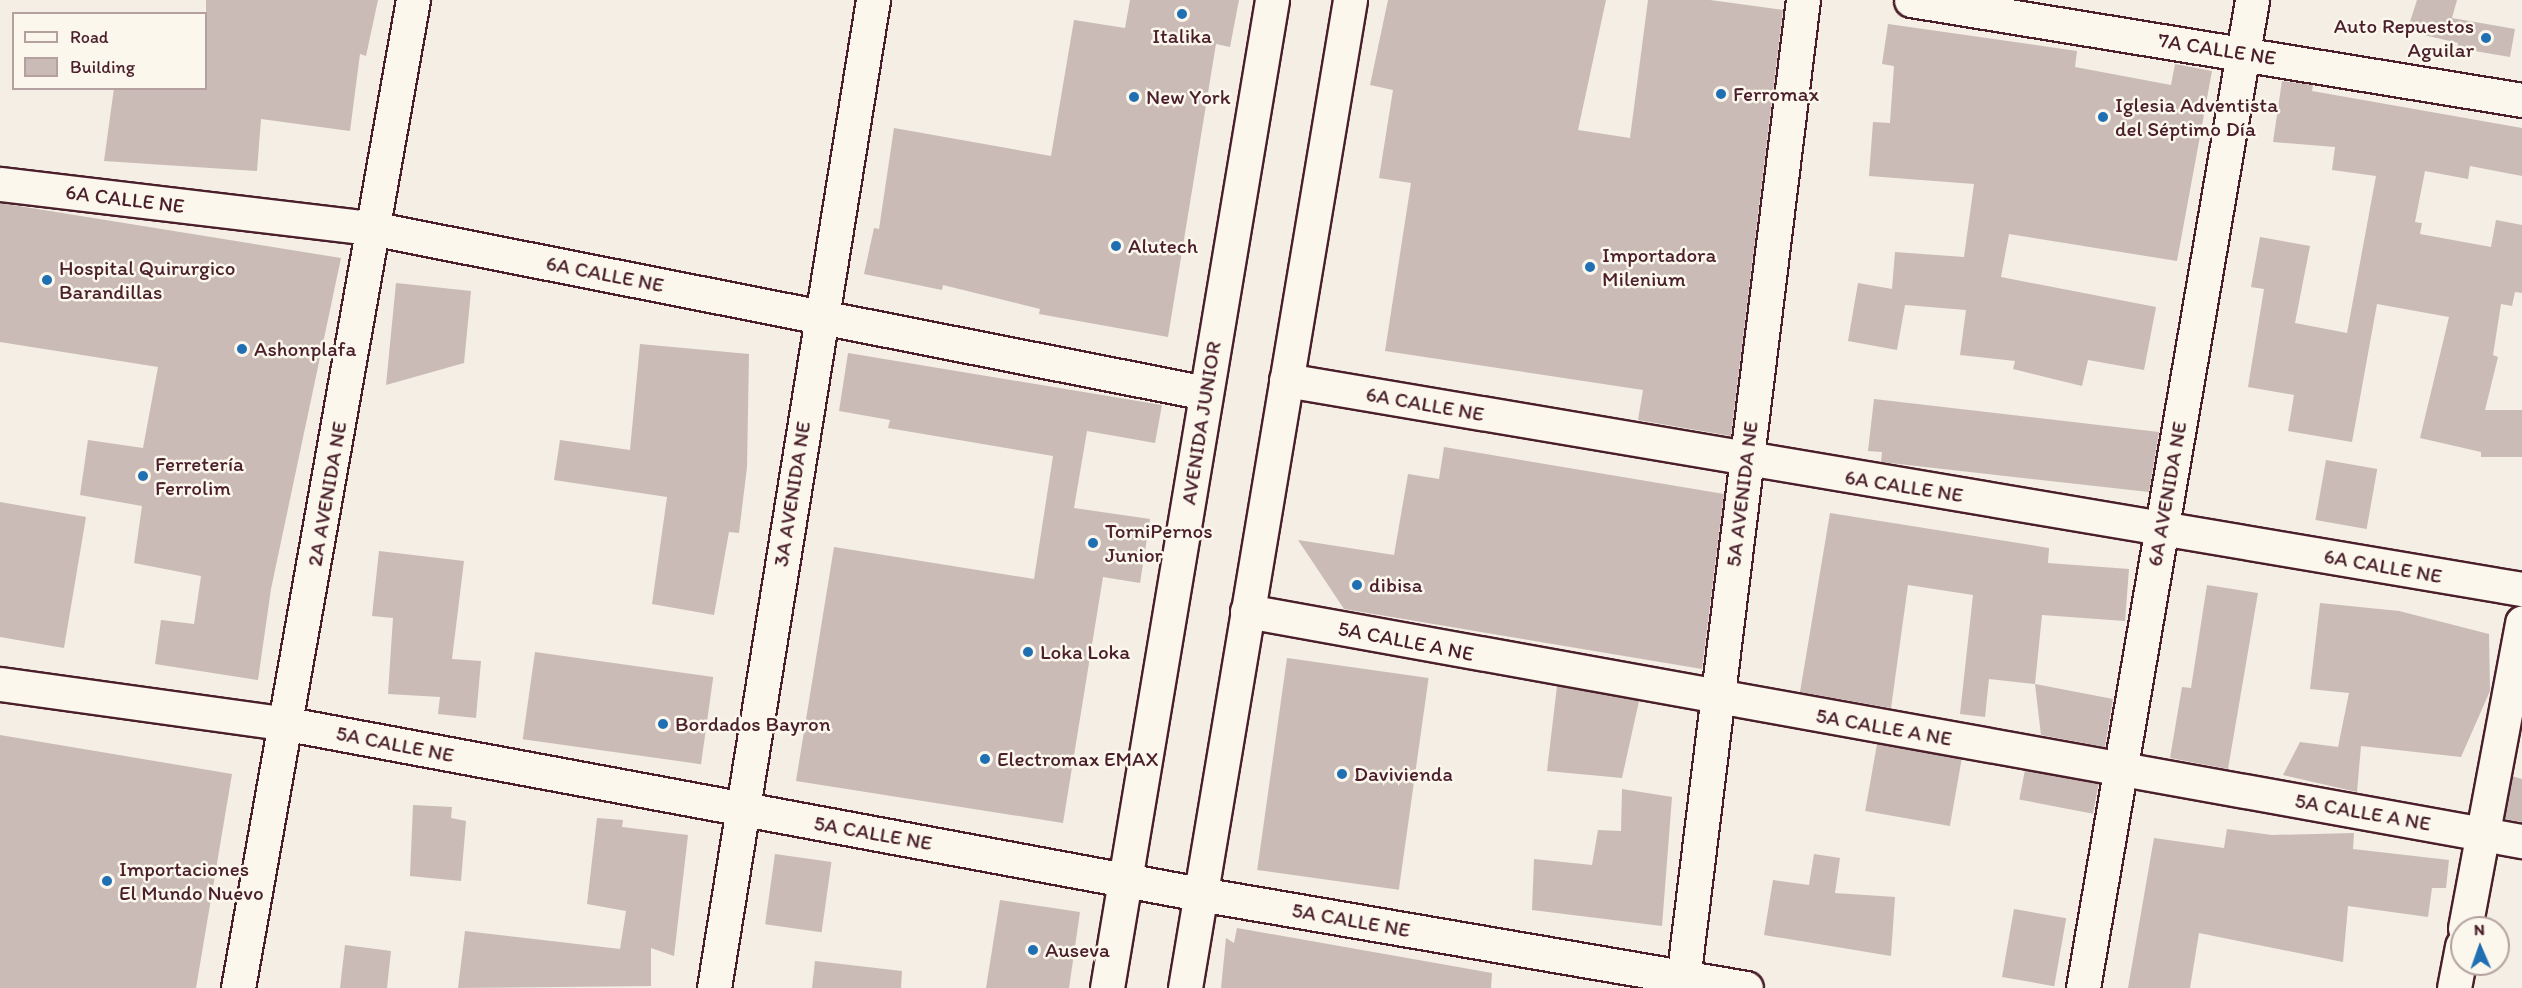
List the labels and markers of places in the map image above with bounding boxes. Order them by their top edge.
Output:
marker: Italika [1175,7,1189,21]
place label: Auto Repuestos Aguilar [2333,13,2474,63]
place label: Italika [1152,23,1212,49]
marker: Auto Repuestos Aguilar [2479,31,2493,45]
place label: Ferromax [1733,81,1819,107]
place label: New York [1146,84,1230,110]
marker: Ferromax [1714,87,1728,101]
marker: New York [1127,90,1141,104]
place label: Iglesia Adventista del Séptimo Día [2115,92,2278,142]
marker: Iglesia Adventista del Séptimo Día [2096,110,2110,124]
place label: Alutech [1128,233,1198,259]
marker: Alutech [1109,239,1123,253]
place label: Importadora Milenium [1602,242,1716,292]
place label: Hospital Quirurgico Barandillas [59,255,236,305]
marker: Importadora Milenium [1583,260,1597,274]
marker: Hospital Quirurgico Barandillas [40,273,54,287]
place label: Ashonplafa [254,336,356,362]
marker: Ashonplafa [235,342,249,356]
place label: Ferretería Ferrolim [155,451,244,501]
marker: Ferretería Ferrolim [136,469,150,483]
place label: TorniPernos Junior [1105,518,1213,568]
marker: TorniPernos Junior [1086,536,1100,550]
place label: dibisa [1369,572,1423,598]
marker: dibisa [1350,578,1364,592]
place label: Loka Loka [1040,639,1130,665]
marker: Loka Loka [1021,645,1035,659]
place label: Bordados Bayron [675,711,830,737]
marker: Bordados Bayron [656,717,670,731]
place label: Electromax EMAX [997,746,1158,772]
marker: Electromax EMAX [978,752,992,766]
place label: Davivienda [1354,761,1453,787]
marker: Davivienda [1335,767,1349,781]
place label: Importaciones El Mundo Nuevo [119,856,264,906]
marker: Importaciones El Mundo Nuevo [100,874,114,888]
place label: Auseva [1045,937,1110,963]
marker: Auseva [1026,943,1040,957]

